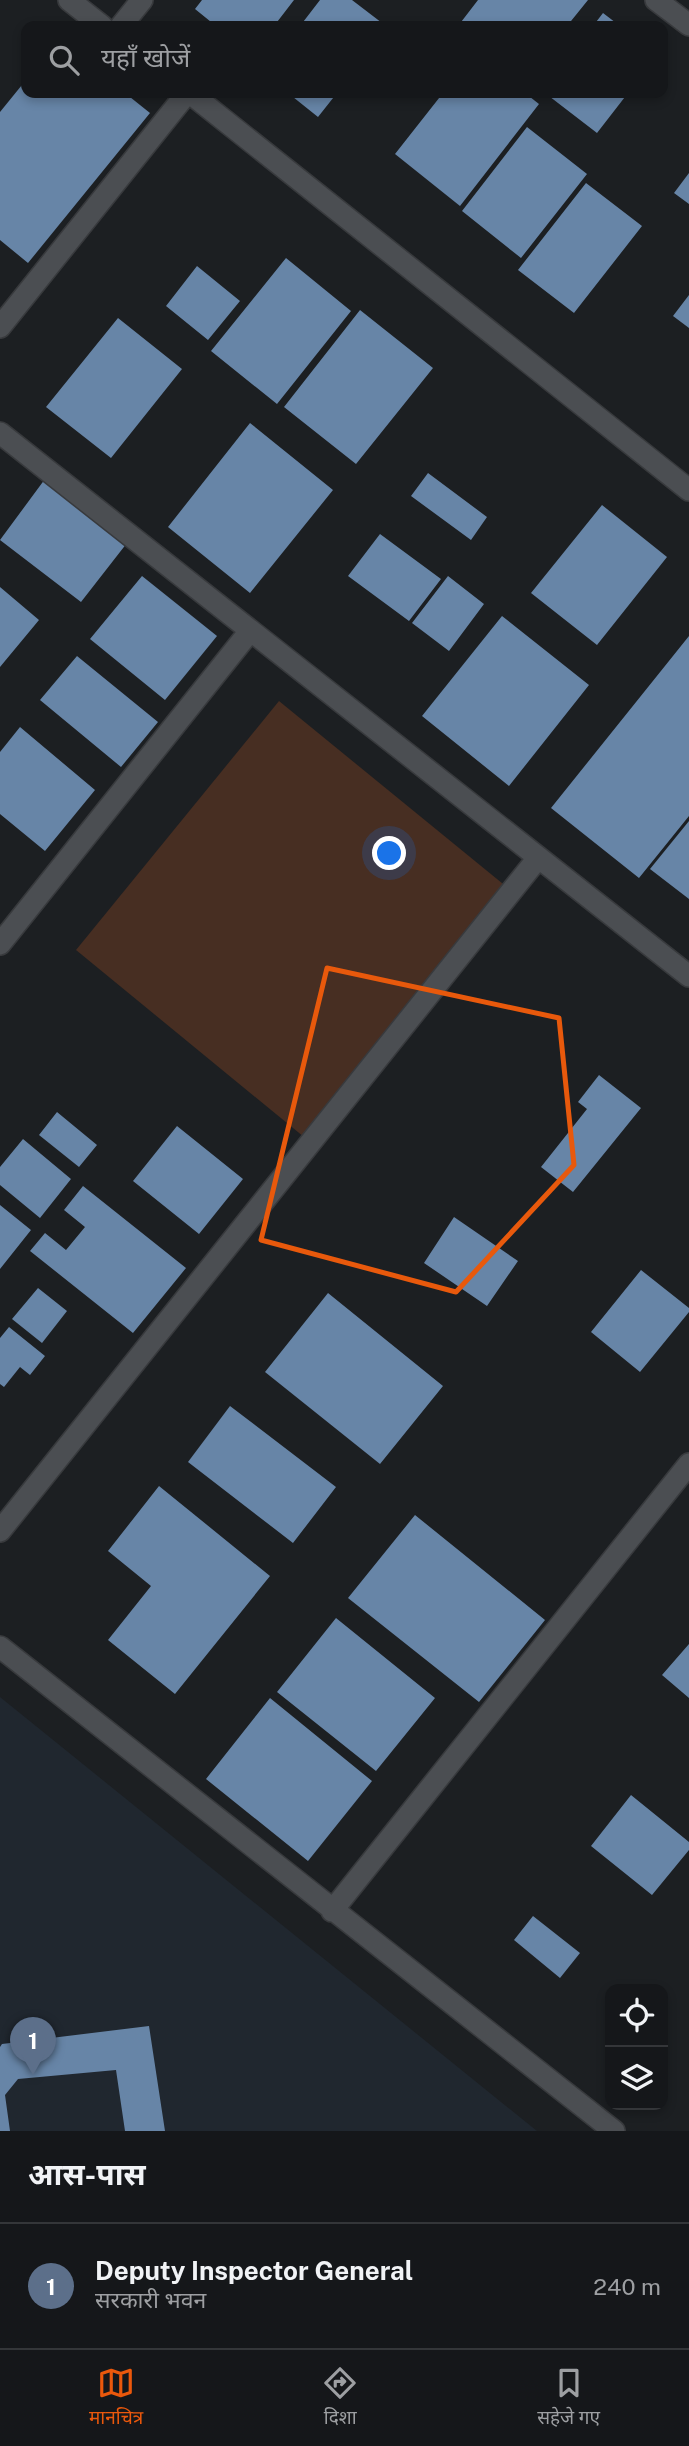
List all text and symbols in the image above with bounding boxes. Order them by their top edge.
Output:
search box [21,21,668,98]
icon: search [45,41,83,79]
text: यहाँ खोजें [101,42,190,73]
your location [372,836,406,870]
map controls [605,1984,668,2110]
button: locate [605,1984,668,2047]
pin: 1 [10,2017,56,2075]
button: layers [605,2047,668,2110]
text: आस-पास [28,2156,146,2192]
text: Deputy Inspector General [95,2255,413,2286]
text: 1 [46,2273,56,2300]
text: 240 m [593,2273,661,2300]
text: सरकारी भवन [95,2286,206,2313]
tab: मानचित्र [89,2364,143,2432]
tab: दिशा [321,2364,359,2432]
tab: सहेजे गए [537,2364,600,2432]

